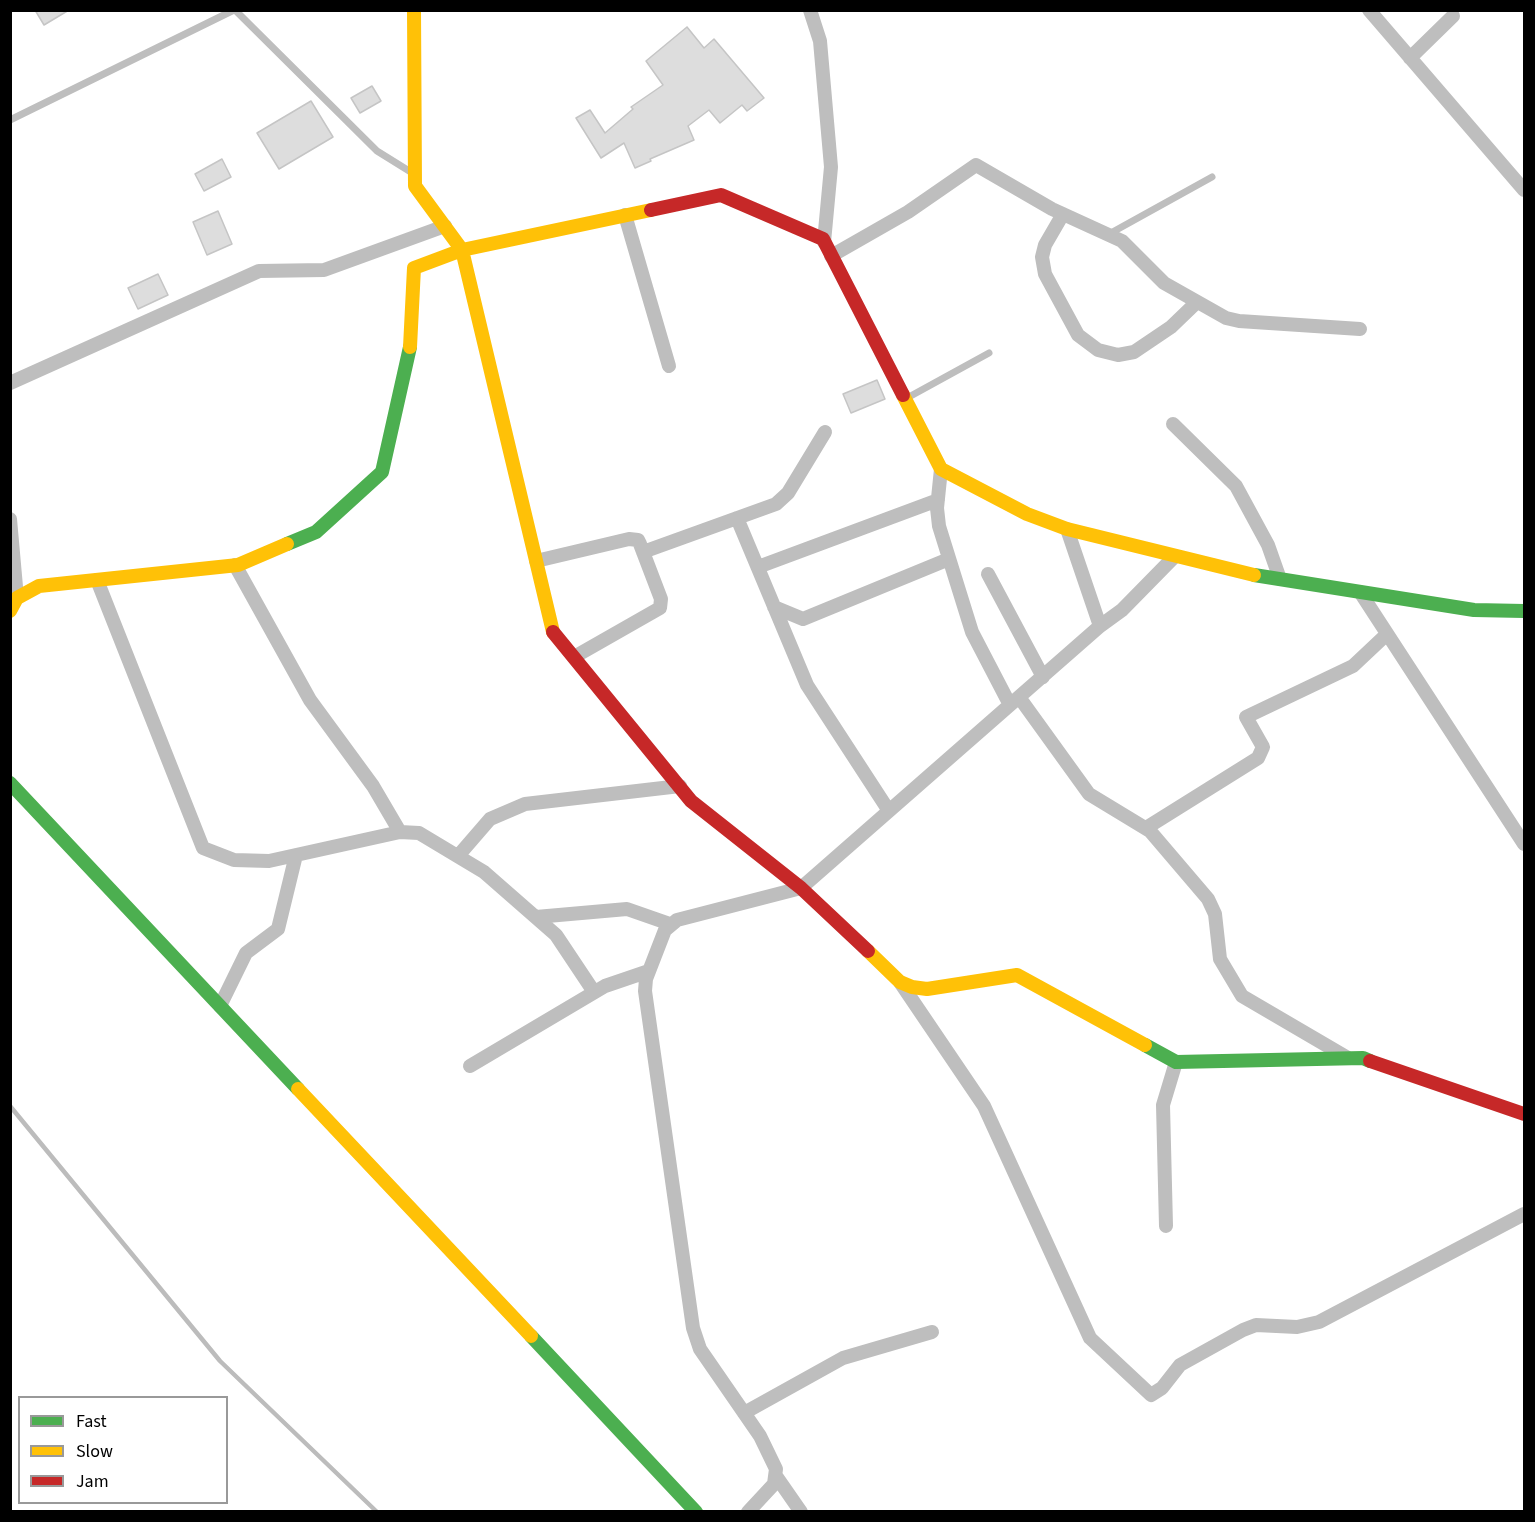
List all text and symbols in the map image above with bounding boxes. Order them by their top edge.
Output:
legend [18,1396,228,1504]
text: Fast [76,1409,107,1434]
text: Slow [76,1439,113,1464]
text: Jam [76,1469,109,1494]

